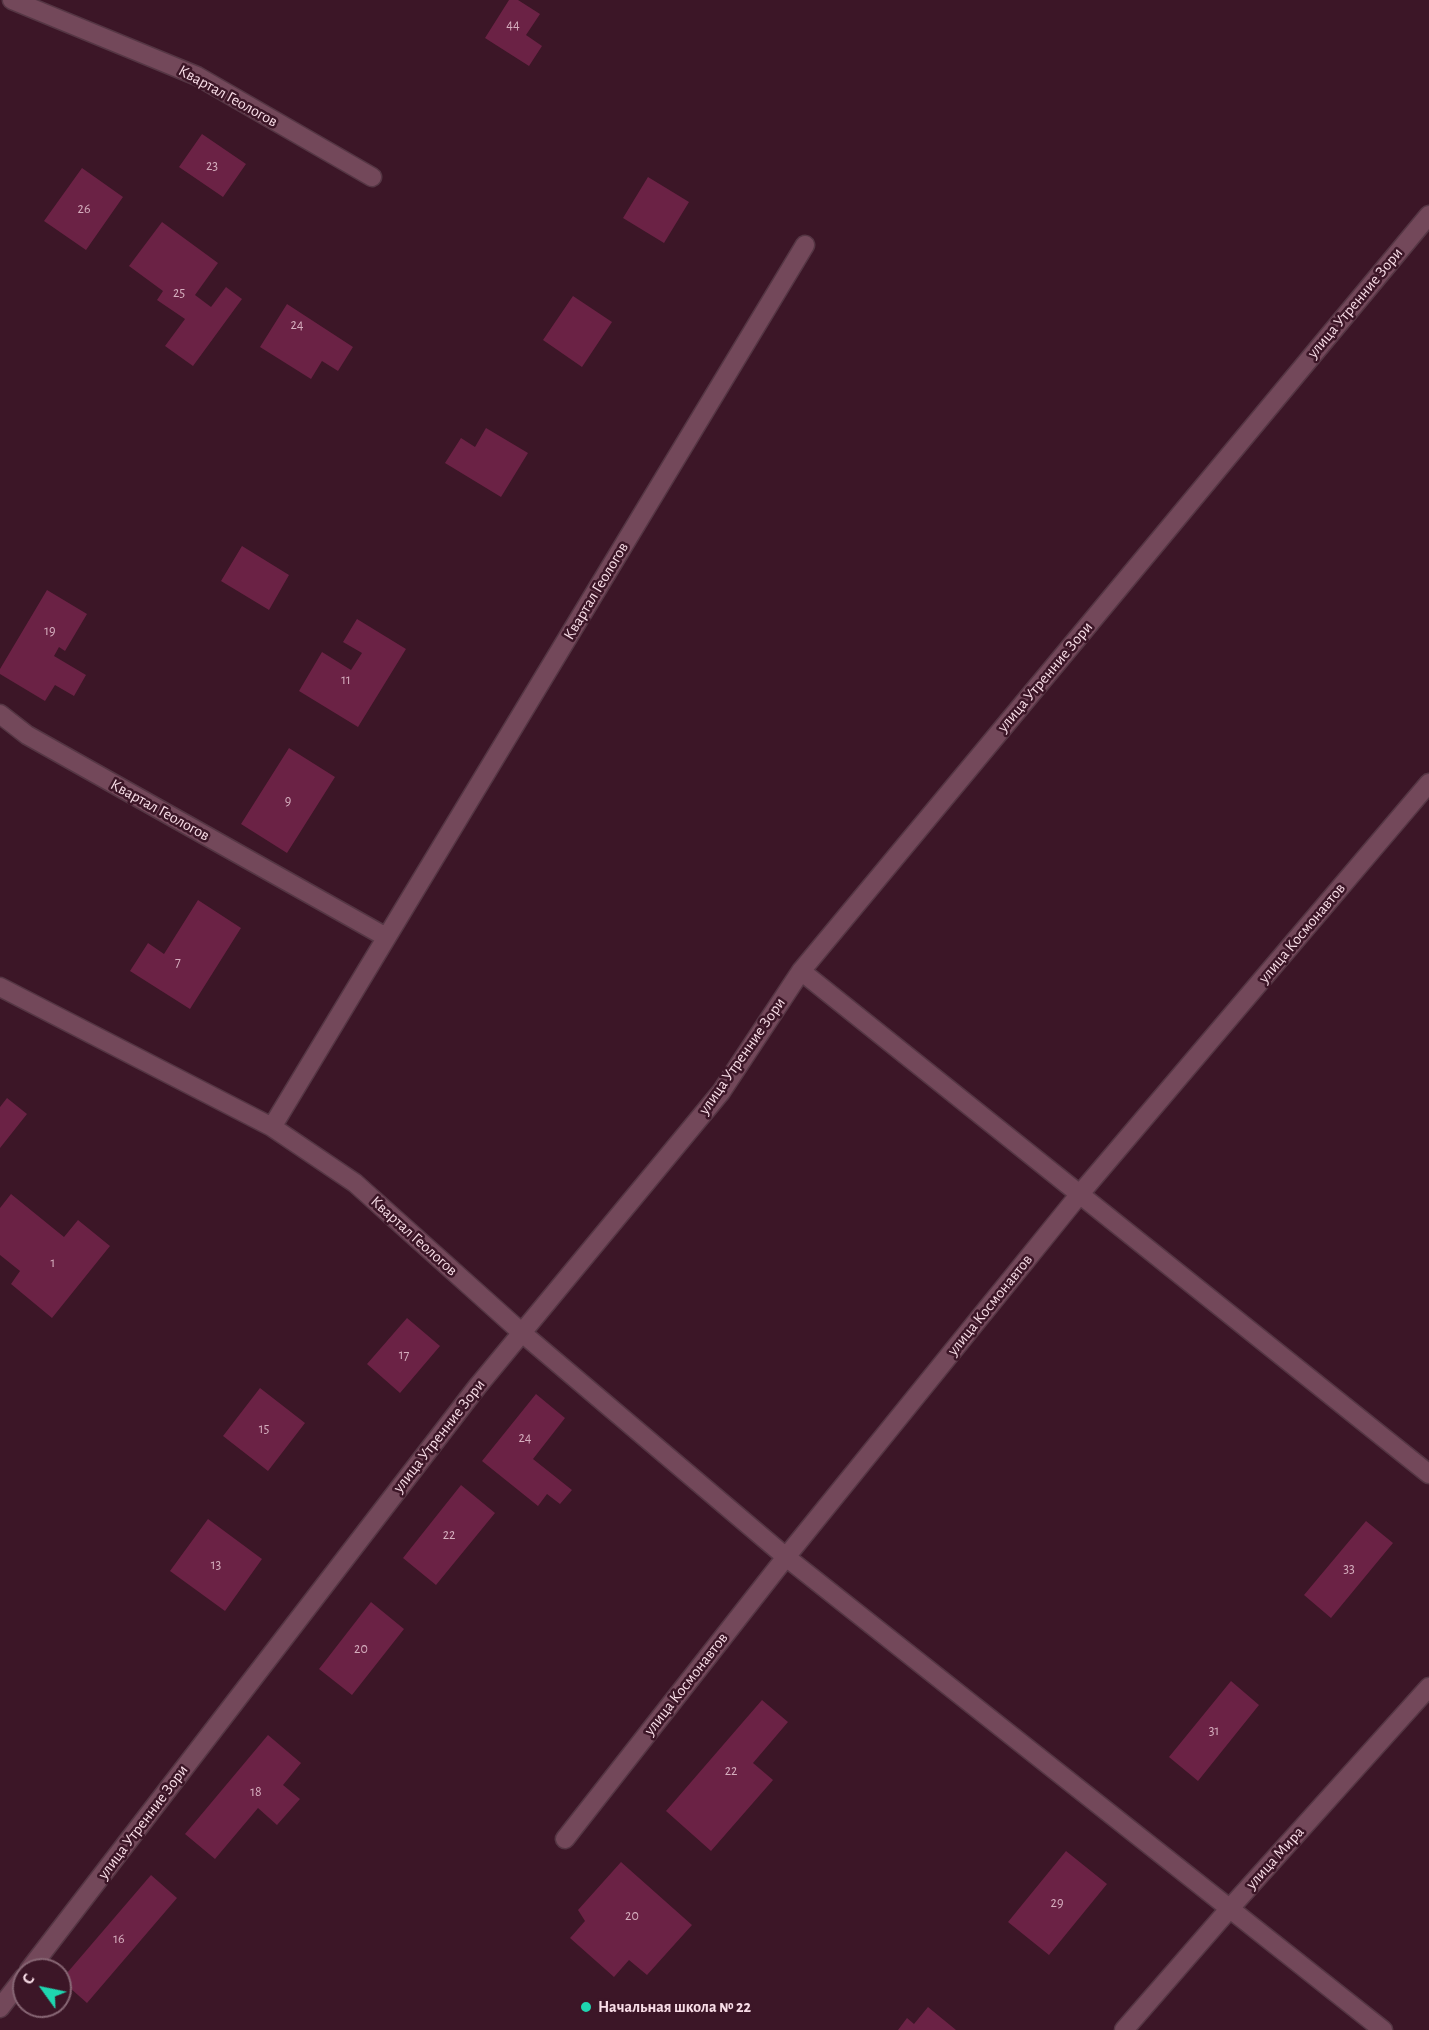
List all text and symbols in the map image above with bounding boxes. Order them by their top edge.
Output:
house number: 44 [506,17,520,33]
street label: Квартал Геологов [175,61,281,131]
house number: 23 [206,158,218,174]
house number: 26 [78,201,90,217]
street label: улица Утренние Зори [1303,244,1407,362]
house number: 25 [173,285,185,301]
house number: 24 [290,317,304,333]
street label: Квартал Геологов [559,539,633,643]
street label: улица Утренние Зори [993,618,1097,736]
house number: 19 [44,623,56,639]
house number: 11 [341,672,351,688]
street label: Квартал Геологов [107,775,213,845]
house number: 9 [285,793,291,809]
street label: улица Космонавтов [1255,879,1349,987]
house number: 7 [175,954,181,970]
street label: улица Утренние Зори [694,994,790,1118]
street label: Квартал Геологов [366,1192,462,1280]
street label: улица Космонавтов [943,1250,1037,1360]
house number: 1 [51,1255,55,1271]
house number: 17 [399,1347,409,1363]
street label: улица Утренние Зори [389,1376,489,1496]
house number: 15 [259,1421,269,1437]
house number: 24 [518,1430,532,1446]
house number: 22 [443,1527,455,1543]
house number: 13 [211,1557,221,1573]
house number: 33 [1343,1561,1355,1577]
street label: улица Космонавтов [640,1629,732,1739]
house number: 20 [354,1641,368,1657]
house number: 31 [1209,1723,1219,1739]
street label: улица Утренние Зори [94,1761,192,1883]
house number: 22 [725,1763,737,1779]
house number: 18 [250,1784,262,1800]
street label: улица Мира [1242,1823,1308,1893]
house number: 29 [1051,1895,1063,1911]
house number: 20 [625,1908,639,1924]
house number: 16 [113,1931,125,1947]
north arrow [12,1958,72,2018]
text: С [19,1971,38,1987]
place label: Начальная школа № 22 [598,1997,751,2017]
marker: Начальная школа № 22 [579,2000,593,2014]

